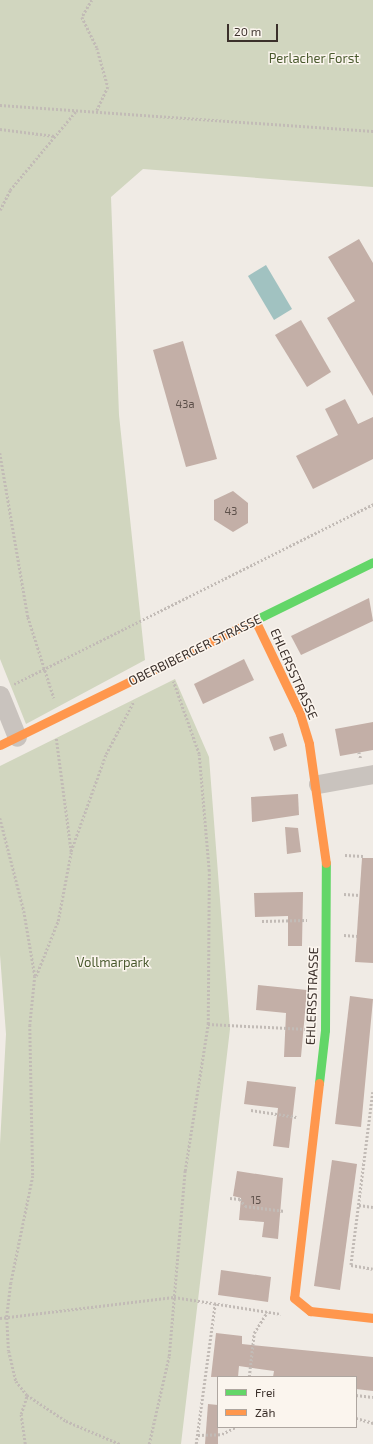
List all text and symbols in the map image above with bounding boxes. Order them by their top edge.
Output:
scale bar [229,16,280,42]
text: 20 m [234,24,261,38]
park label: Perlacher Forst [269,50,359,66]
house number: 43a [176,397,194,411]
house number: 43 [225,504,237,518]
street label: OBERBIBERGER STRASSE [126,611,264,689]
street label: EHLERSSTRASSE [267,626,321,722]
street label: EHLERSSTRASSE [302,947,322,1045]
park label: Vollmarpark [77,954,149,970]
house number: 15 [251,1193,261,1207]
legend [217,1376,357,1428]
text: Frei [255,1385,275,1399]
text: Zäh [255,1405,275,1419]

